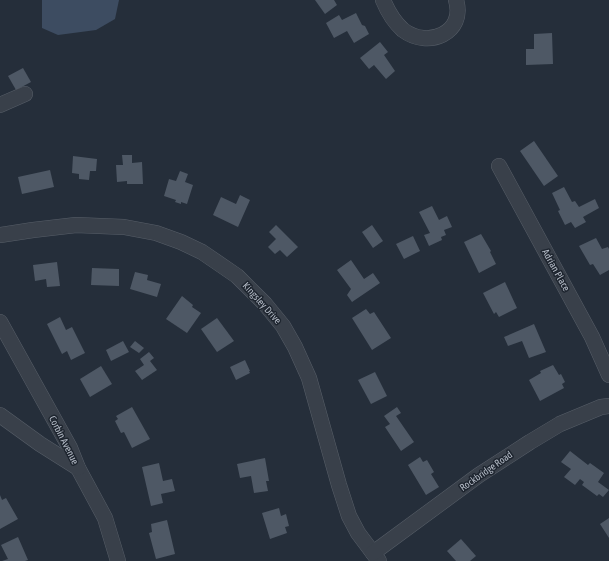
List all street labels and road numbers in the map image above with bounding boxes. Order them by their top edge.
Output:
street label: Adrian Place [540,247,572,293]
street label: Kingsley Drive [241,280,284,326]
street label: Corbin Avenue [47,414,81,467]
street label: Rockbridge Road [458,449,515,493]

